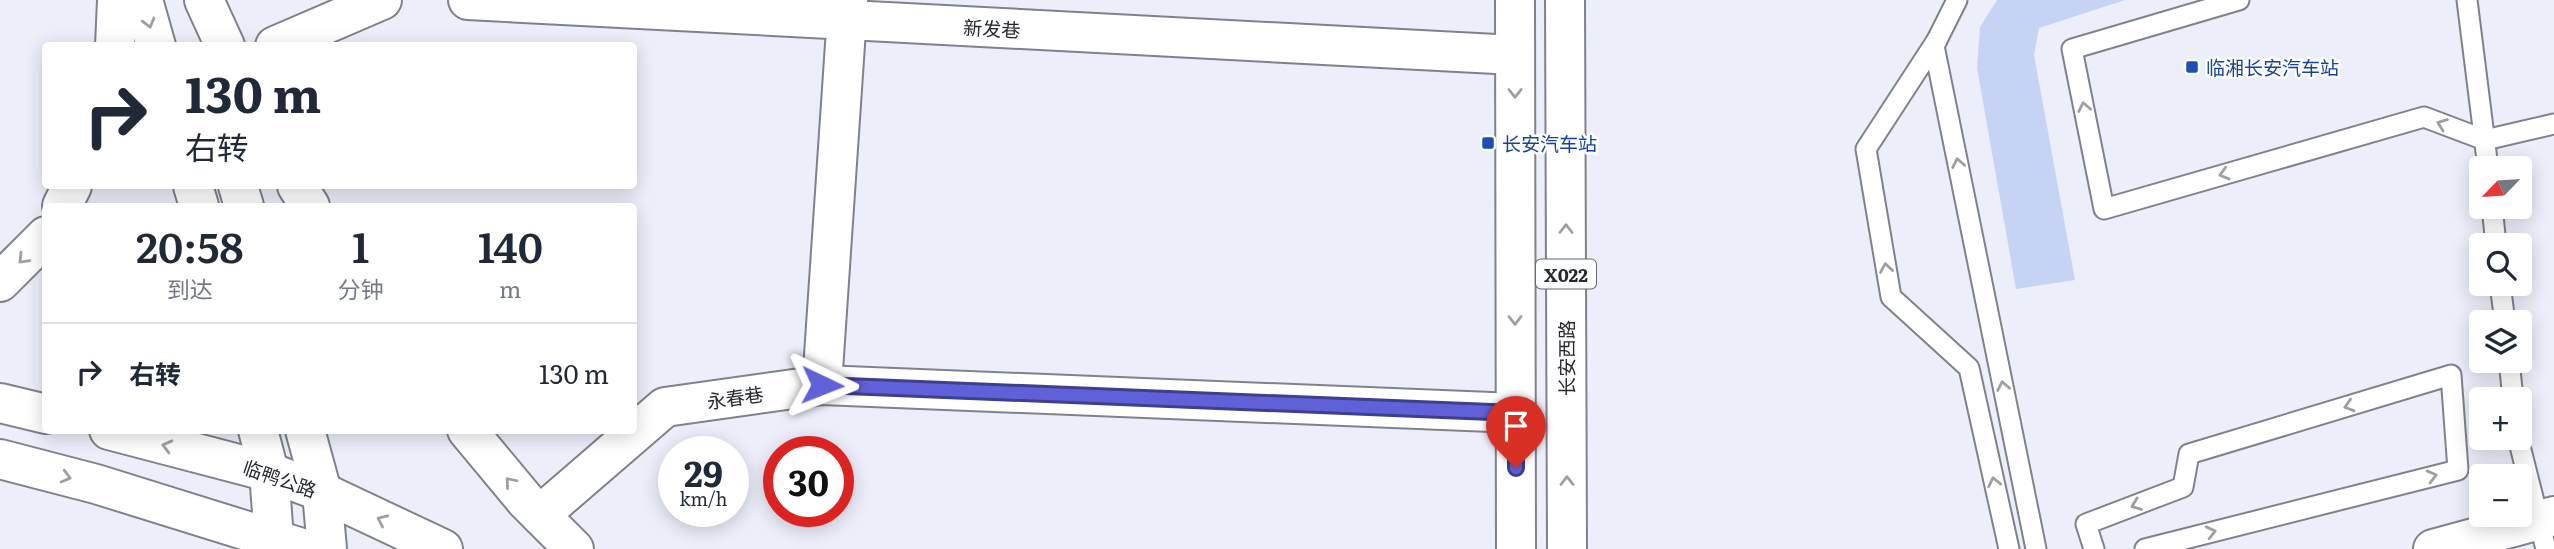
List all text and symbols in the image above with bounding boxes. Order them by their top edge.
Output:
street label: 新发巷 [963,13,1021,43]
one-way arrow [141,17,156,29]
place label: 临湘长安汽车站 [2206,53,2339,81]
text: 130 m [185,55,321,128]
marker: 临湘长安汽车站 [2184,59,2200,75]
icon: right [70,70,161,161]
one-way arrow [1507,88,1523,98]
one-way arrow [2077,101,2092,113]
one-way arrow [2436,118,2448,132]
text: 右转 [185,122,249,170]
place label: 长安汽车站 [1502,129,1597,157]
marker: 长安汽车站 [1480,135,1496,151]
north arrow [2469,156,2532,219]
map controls [2469,156,2532,527]
one-way arrow [1951,157,1966,169]
one-way arrow [2218,166,2230,181]
text: 20:58 [136,214,244,276]
text: 1 [352,214,369,276]
text: 140 [478,214,543,276]
one-way arrow [1558,223,1574,234]
button: search [2469,233,2532,296]
one-way arrow [19,251,32,264]
road number: X022 [1536,260,1596,288]
one-way arrow [1879,262,1894,274]
text: 到达 [167,271,213,305]
text: 分钟 [338,271,384,305]
text: m [499,271,521,305]
button: layers [2469,310,2532,373]
one-way arrow [1507,315,1523,326]
street label: 长安西路 [1552,320,1580,396]
position arrow [785,348,859,422]
icon: right [70,353,108,391]
text: 右转 [129,353,181,392]
text: 130 m [539,353,609,392]
street label: 永春巷 [705,379,765,415]
one-way arrow [1996,380,2011,392]
button: + [2469,387,2532,450]
pin [1486,396,1546,468]
one-way arrow [2344,397,2356,412]
icon: arrive [1497,407,1535,445]
speed limit sign: 30 [763,436,854,527]
one-way arrow [161,440,173,454]
text: 29 [684,446,723,498]
street label: 临鸭公路 [240,452,320,504]
button: − [2469,464,2532,527]
one-way arrow [60,468,72,483]
one-way arrow [2426,470,2438,484]
one-way arrow [1559,475,1575,486]
one-way arrow [1988,476,2003,488]
one-way arrow [506,477,518,490]
text: km/h [680,485,727,512]
one-way arrow [2130,497,2142,511]
one-way arrow [376,514,389,528]
one-way arrow [2205,526,2217,540]

